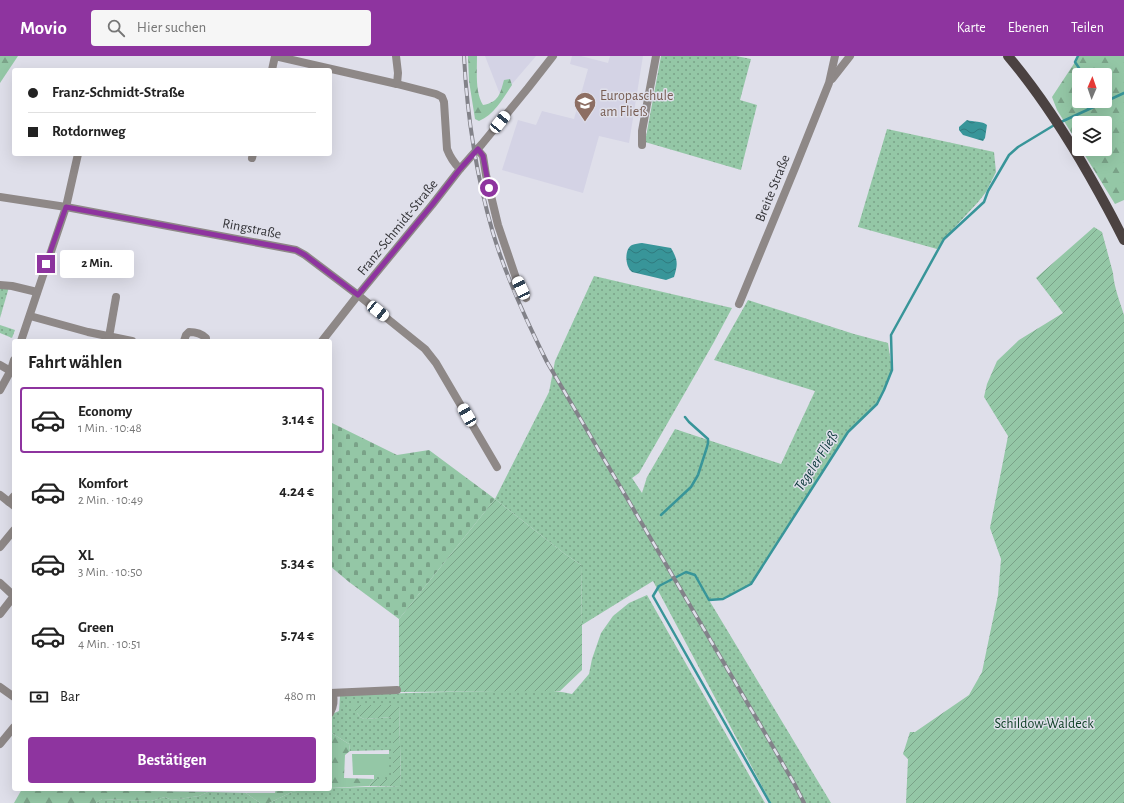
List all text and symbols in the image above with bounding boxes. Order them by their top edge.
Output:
search box [91,10,371,46]
icon: search [105,17,127,39]
text: Movio [20,19,67,38]
text: Hier suchen [137,20,206,35]
text: Karte [957,21,986,35]
text: Ebenen [1008,21,1049,35]
text: Teilen [1071,21,1104,35]
north arrow [1072,68,1112,108]
map controls [1072,68,1112,156]
text: Franz-Schmidt-Straße [52,85,185,100]
place label: Europaschule am Fließ [600,89,673,119]
school or university icon: Europaschule am Fließ [572,90,598,123]
car [488,109,512,135]
button: layers [1072,116,1112,156]
text: Rotdornweg [52,124,126,139]
street label: Breite Straße [753,153,793,224]
street label: Franz-Schmidt-Straße [355,177,441,278]
route start [480,179,498,197]
street label: Ringstraße [221,216,283,242]
callout: 2 Min. [60,250,134,278]
route end [37,255,55,273]
text: 2 Min. [81,257,113,270]
car [510,275,532,301]
car [365,299,391,323]
text: Fahrt wählen [28,354,122,372]
icon: car [30,402,66,438]
car [456,402,478,428]
text: Economy [78,404,132,419]
text: 3.14 € [282,412,314,427]
text: 1 Min. · 10:48 [78,422,142,435]
water label: Tegeler Fließ [792,429,841,494]
icon: car [30,474,66,510]
text: Komfort [78,476,128,491]
text: 4.24 € [279,484,314,499]
text: 2 Min. · 10:49 [78,494,143,507]
icon: car [30,546,66,582]
text: XL [78,548,94,563]
text: 5.34 € [281,556,314,571]
text: 3 Min. · 10:50 [78,566,142,579]
icon: car [30,618,66,654]
text: Green [78,620,114,635]
text: 5.74 € [281,628,314,643]
text: 4 Min. · 10:51 [78,638,141,651]
icon: cash [28,686,50,708]
text: Bar [60,689,80,704]
text: 480 m [284,690,316,703]
park label: Schildow-Waldeck [994,717,1094,731]
button: Bestätigen [28,737,316,783]

